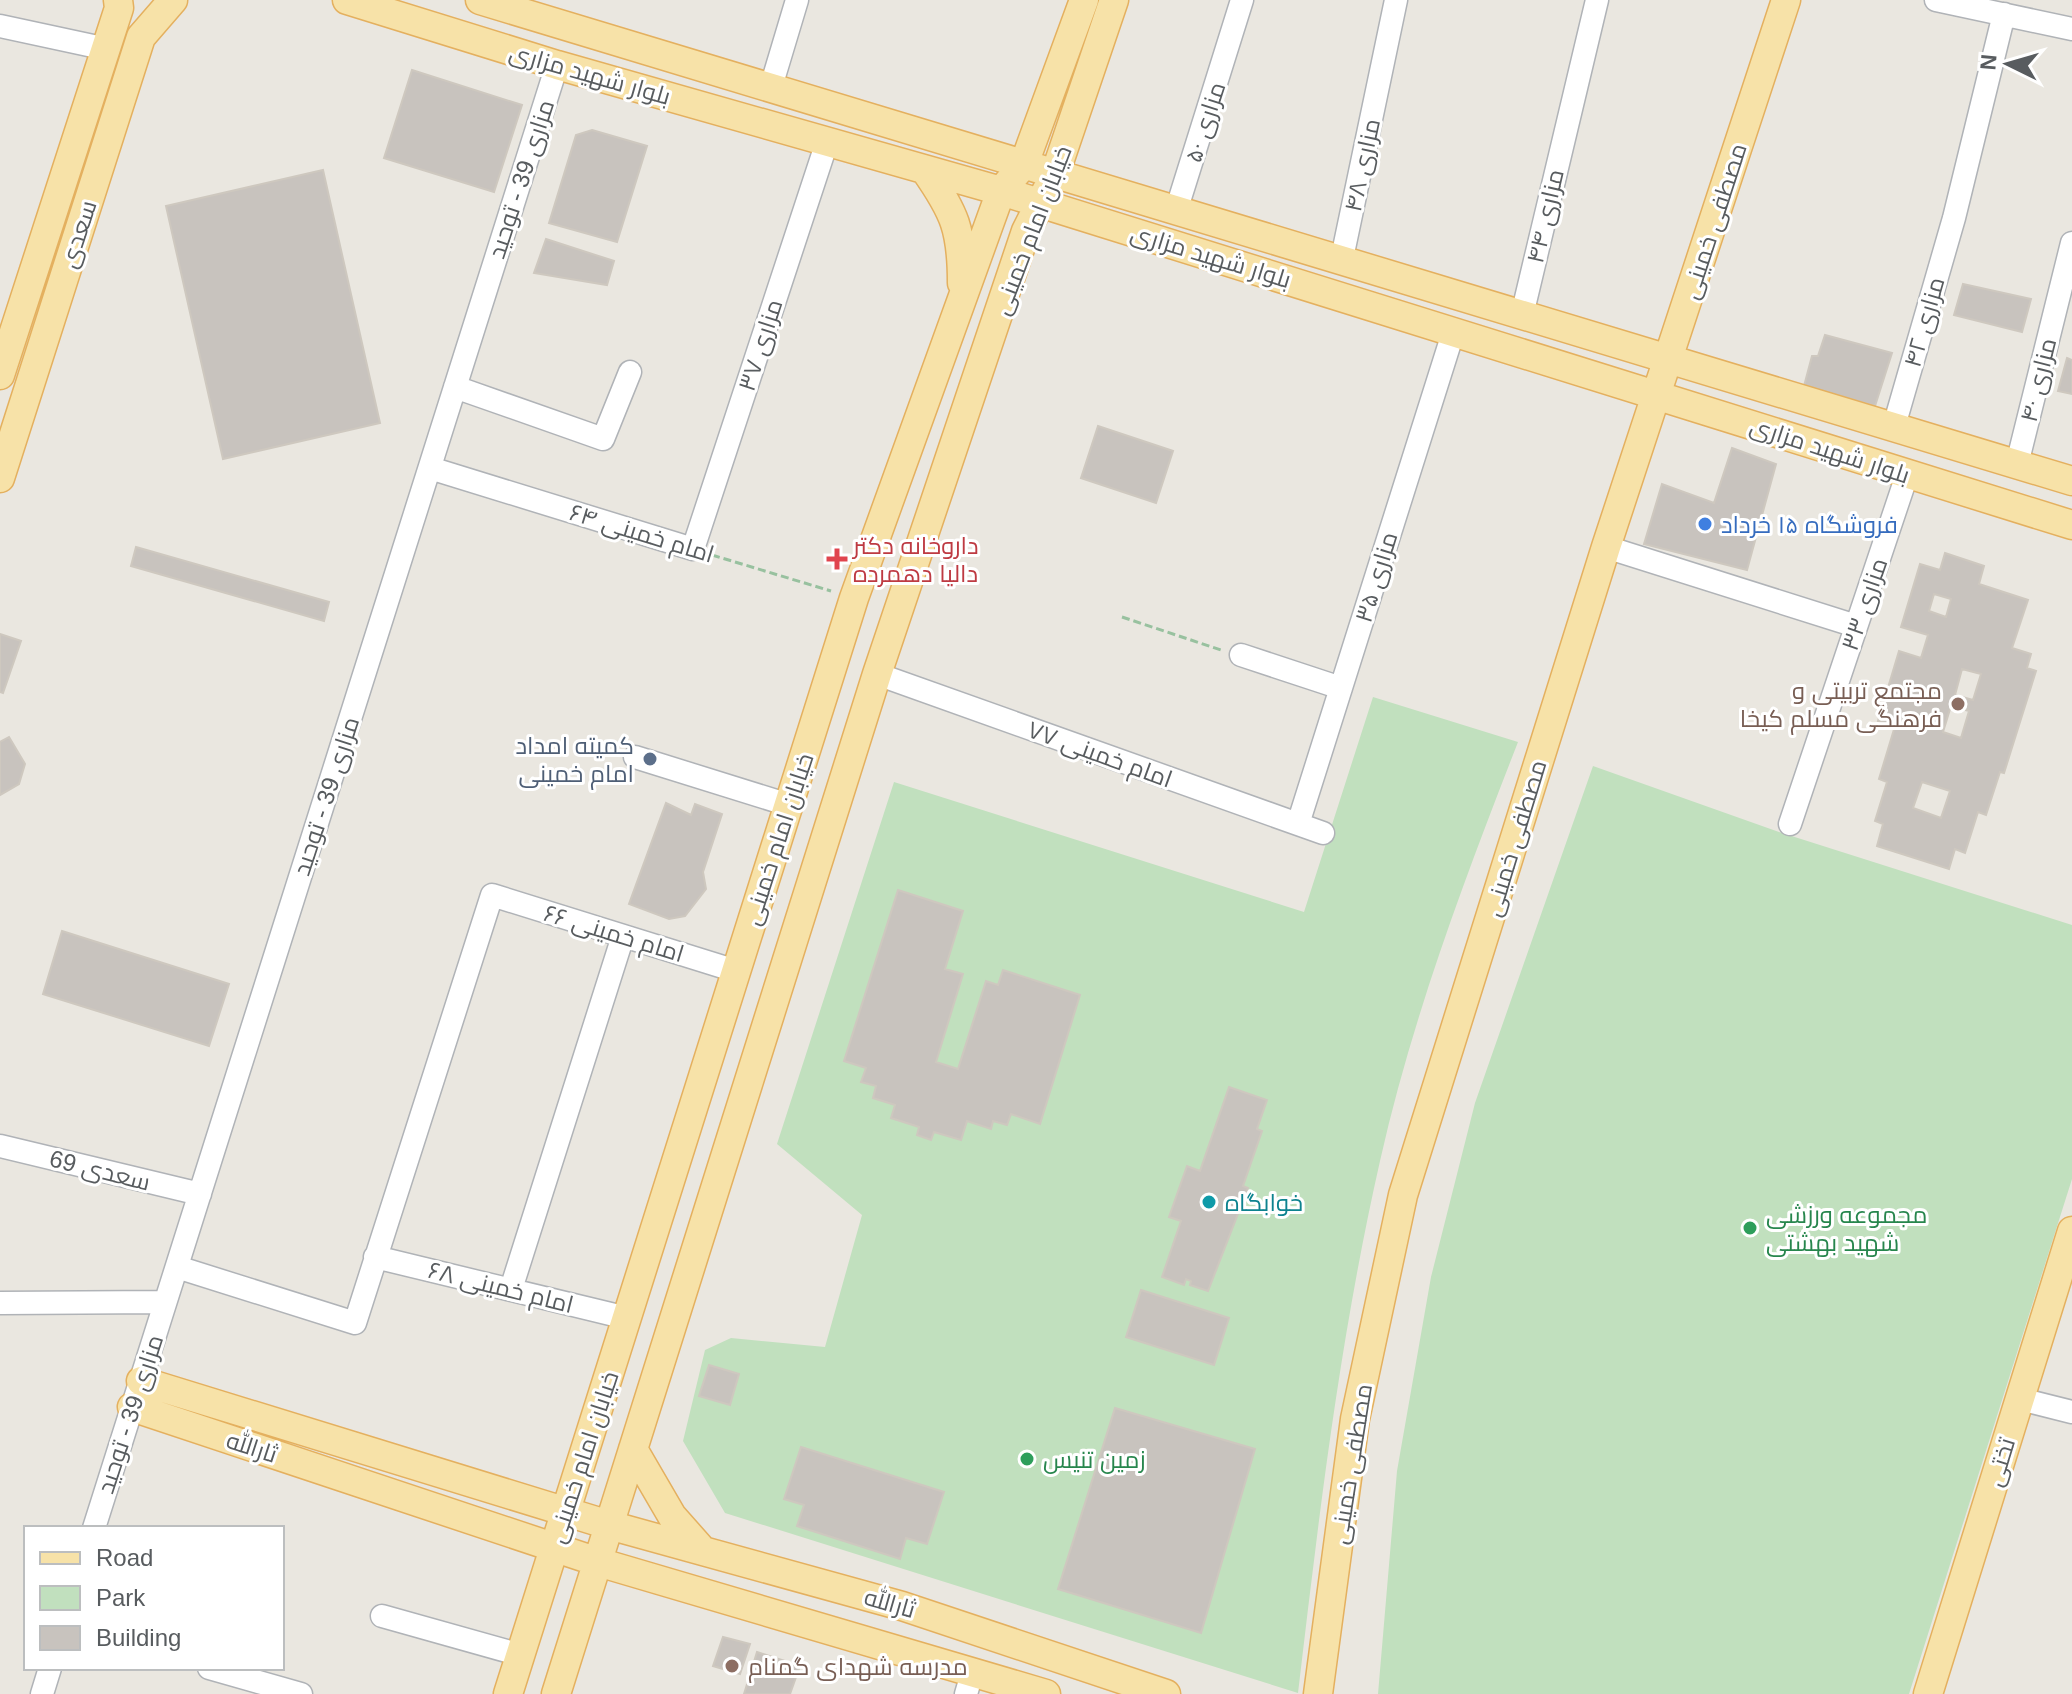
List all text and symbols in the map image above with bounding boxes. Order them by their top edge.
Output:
north arrow [1968,24,2048,104]
street label: بلوار شهید مزاری [506,38,674,111]
text: N [1975,53,2002,71]
street label: مزاری ۵۰ [1179,79,1232,166]
street label: مزاری 39 - توحید [483,96,560,262]
street label: مزاری ۴۸ [1339,116,1386,214]
street label: مصطفی خمینی [1676,140,1753,302]
street label: خیابان امام خمینی [987,142,1079,320]
street label: مزاری ۴۴ [1521,166,1570,266]
street label: سعدی [54,197,103,272]
street label: بلوار شهید مزاری [1127,219,1294,294]
street label: مزاری ۴۲ [1898,274,1951,370]
street label: مزاری ۳۷ [733,296,788,395]
street label: مزاری ۴۰ [2015,335,2062,425]
street label: بلوار شهید مزاری [1746,411,1913,489]
street label: امام خمینی ۶۴ [566,498,717,571]
place label: فروشگاه ۱۵ خرداد [1721,511,1898,538]
marker: فروشگاه ۱۵ خرداد [1696,515,1714,533]
street label: مزاری ۳۵ [1350,529,1403,626]
place label: داروخانه دکتر دالیا دهمرده [851,532,979,587]
marker: داروخانه دکتر دالیا دهمرده [828,550,846,568]
street label: مزاری ۳۳ [1836,554,1893,654]
place label: مجتمع تربیتی و فرهنگی مسلم کیخا [1740,677,1942,735]
marker: مجتمع تربیتی و فرهنگی مسلم کیخا [1949,695,1967,713]
street label: مزاری 39 - توحید [288,713,365,879]
street label: امام خمینی ۷۷ [1023,715,1176,796]
place label: کمیته امداد امام خمینی [515,732,634,790]
marker: کمیته امداد امام خمینی [641,750,659,768]
street label: خیابان امام خمینی [737,750,821,929]
street label: مصطفی خمینی [1478,757,1553,920]
street label: امام خمینی ۶۶ [540,899,687,970]
street label: سعدی 69 [47,1144,153,1197]
place label: خوابگاه [1225,1189,1303,1216]
marker: خوابگاه [1200,1193,1218,1211]
place label: مجموعه ورزشی شهید بهشتی [1766,1201,1927,1257]
marker: مجموعه ورزشی شهید بهشتی [1741,1219,1759,1237]
street label: امام خمینی ۶۸ [425,1256,576,1321]
street label: مزاری 39 - توحید [92,1331,169,1497]
street label: خیابان امام خمینی [542,1368,626,1547]
street label: مصطفی خمینی [1325,1382,1378,1546]
street label: ثارالله [223,1424,282,1468]
street label: تختی [1980,1434,2021,1490]
place label: زمین تنیس [1043,1446,1146,1474]
marker: زمین تنیس [1018,1450,1036,1468]
legend [24,1526,284,1670]
text: Road [96,1544,153,1571]
street label: ثارالله [861,1581,920,1623]
text: Park [96,1584,146,1611]
text: Building [96,1624,181,1651]
place label: مدرسه شهدای گمنام [748,1653,968,1683]
marker: مدرسه شهدای گمنام [723,1657,741,1675]

